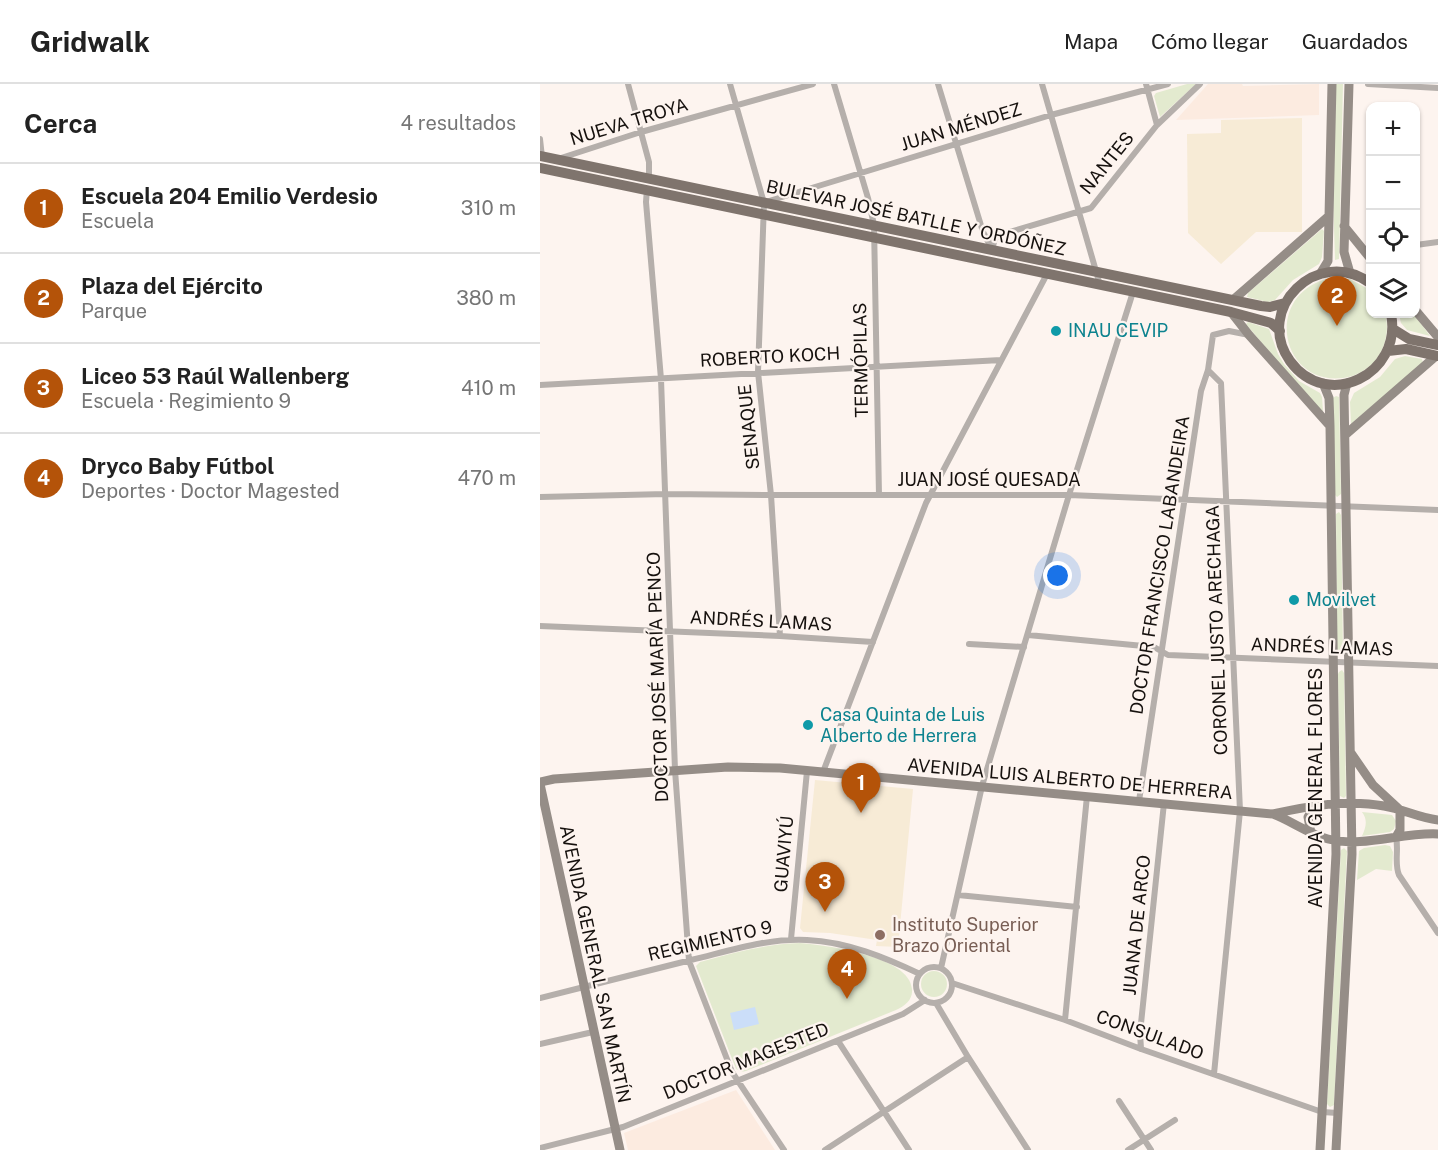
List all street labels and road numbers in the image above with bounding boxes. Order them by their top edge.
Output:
street label: NUEVA TROYA [567,94,691,149]
street label: JUAN MÉNDEZ [897,97,1024,155]
street label: NANTES [1075,127,1138,198]
street label: BULEVAR JOSÉ BATLLE Y ORDÓÑEZ [764,174,1068,260]
street label: TERMÓPILAS [848,302,872,418]
street label: ROBERTO KOCH [699,342,841,371]
street label: SENAQUE [734,383,763,471]
street label: DOCTOR FRANCISCO LABANDEIRA [1125,414,1194,716]
street label: JUAN JOSÉ QUESADA [897,468,1081,490]
street label: CORONEL JUSTO ARECHAGA [1202,504,1231,756]
street label: DOCTOR JOSÉ MARÍA PENCO [642,551,672,803]
street label: ANDRÉS LAMAS [689,605,833,635]
street label: ANDRÉS LAMAS [1250,633,1394,659]
street label: AVENIDA GENERAL FLORES [1305,668,1326,908]
street label: AVENIDA LUIS ALBERTO DE HERRERA [906,754,1234,803]
street label: GUAVIYÚ [769,815,797,893]
street label: AVENIDA GENERAL SAN MARTÍN [556,823,636,1105]
street label: JUANA DE ARCO [1119,854,1154,996]
street label: REGIMIENTO 9 [646,916,774,965]
street label: CONSULADO [1093,1005,1207,1064]
street label: DOCTOR MAGESTED [660,1018,832,1103]

